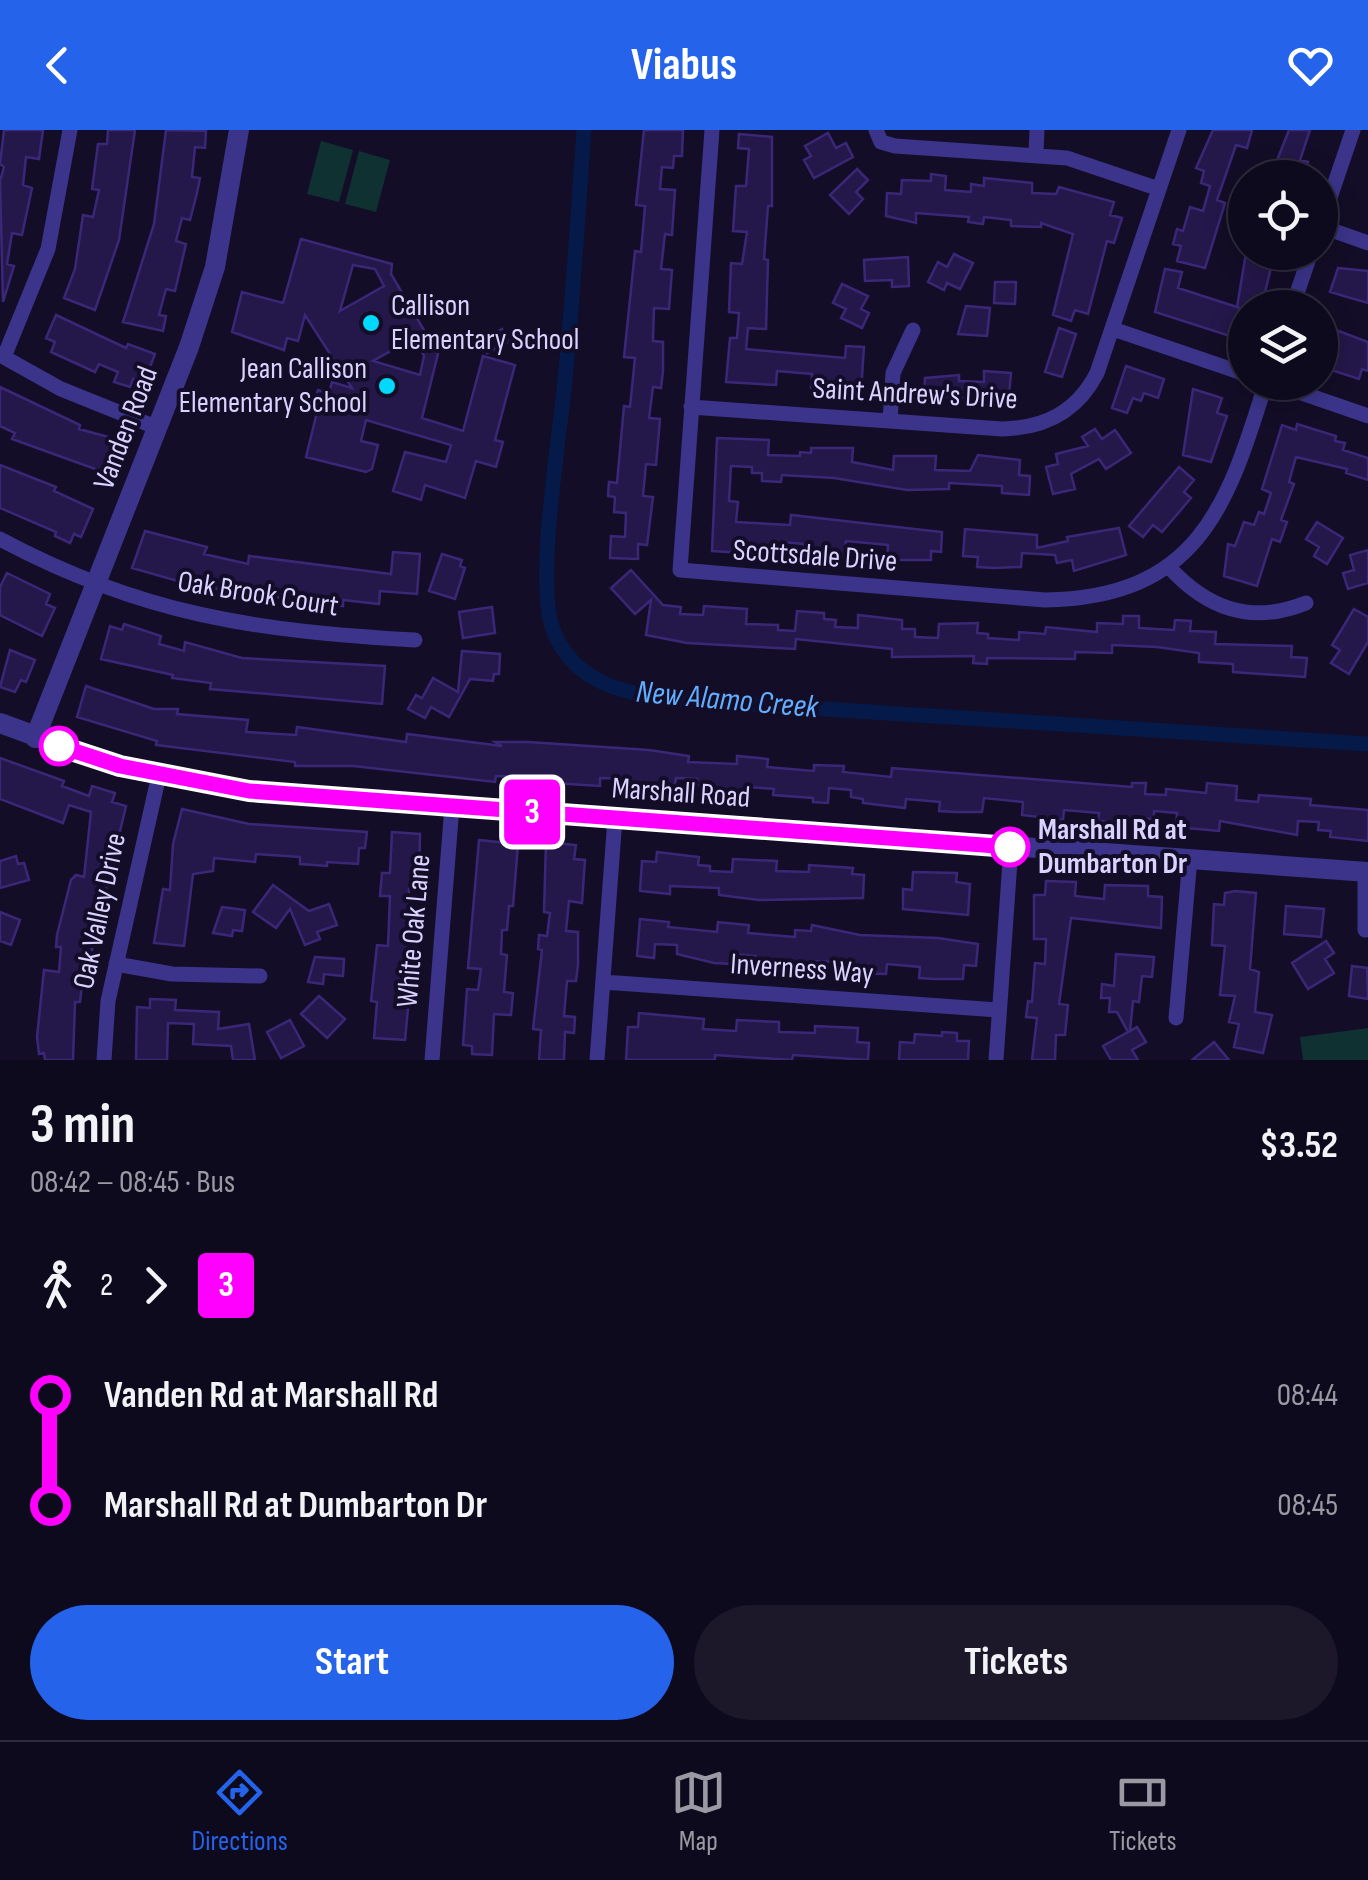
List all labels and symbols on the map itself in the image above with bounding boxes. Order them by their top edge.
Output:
place label: Callison Elementary School [391,288,579,358]
marker: Callison Elementary School [360,312,382,334]
place label: Jean Callison Elementary School [179,351,367,421]
street label: Vanden Road [86,361,166,495]
street label: Saint Andrew's Drive [812,371,1018,417]
marker: Jean Callison Elementary School [376,375,398,397]
street label: Scottsdale Drive [732,532,898,580]
street label: Oak Brook Court [175,564,341,624]
water label: New Alamo Creek [634,673,821,727]
unlabelled marker [40,727,78,765]
street label: Marshall Road [611,770,751,816]
line badge: 3 [500,780,564,844]
place label: Marshall Rd at Dumbarton Dr [1038,812,1187,882]
marker: Marshall Rd at Dumbarton Dr [991,828,1029,866]
street label: Oak Valley Drive [66,830,134,992]
street label: White Oak Lane [389,853,439,1009]
street label: Inverness Way [729,946,875,992]

